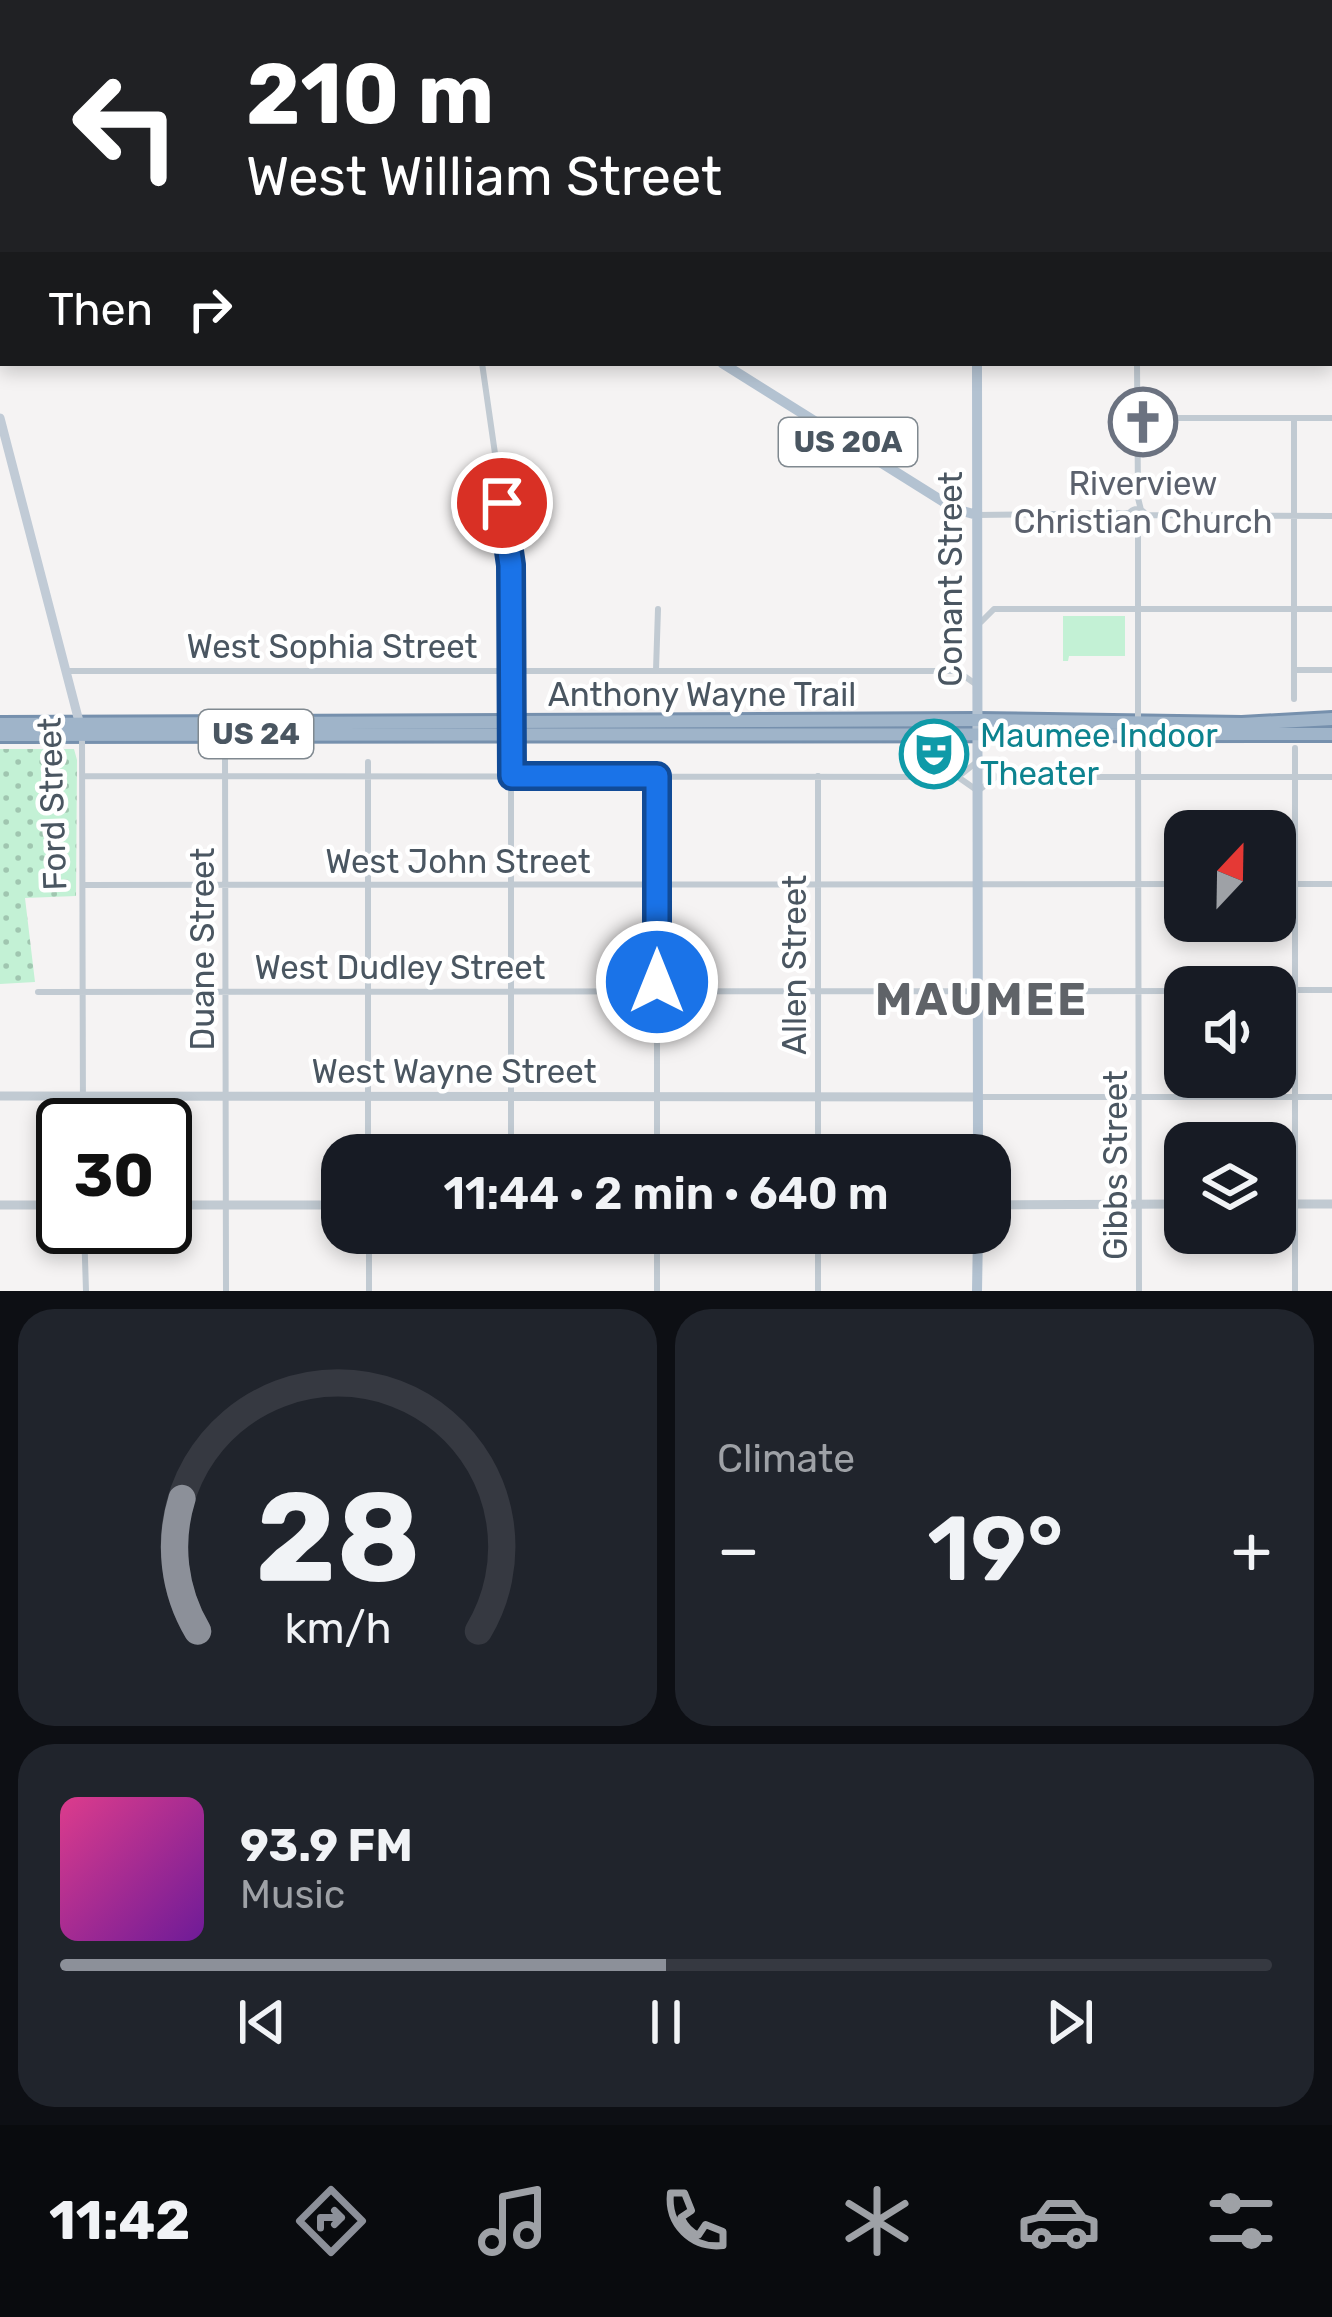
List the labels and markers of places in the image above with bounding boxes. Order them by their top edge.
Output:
church icon: Riverview Christian Church [1108,387,1178,457]
pin [451,452,553,554]
place label: Riverview Christian Church [1013,464,1273,541]
place label: Maumee Indoor Theater [980,716,1218,793]
theatre icon: Maumee Indoor Theater [899,719,969,789]

